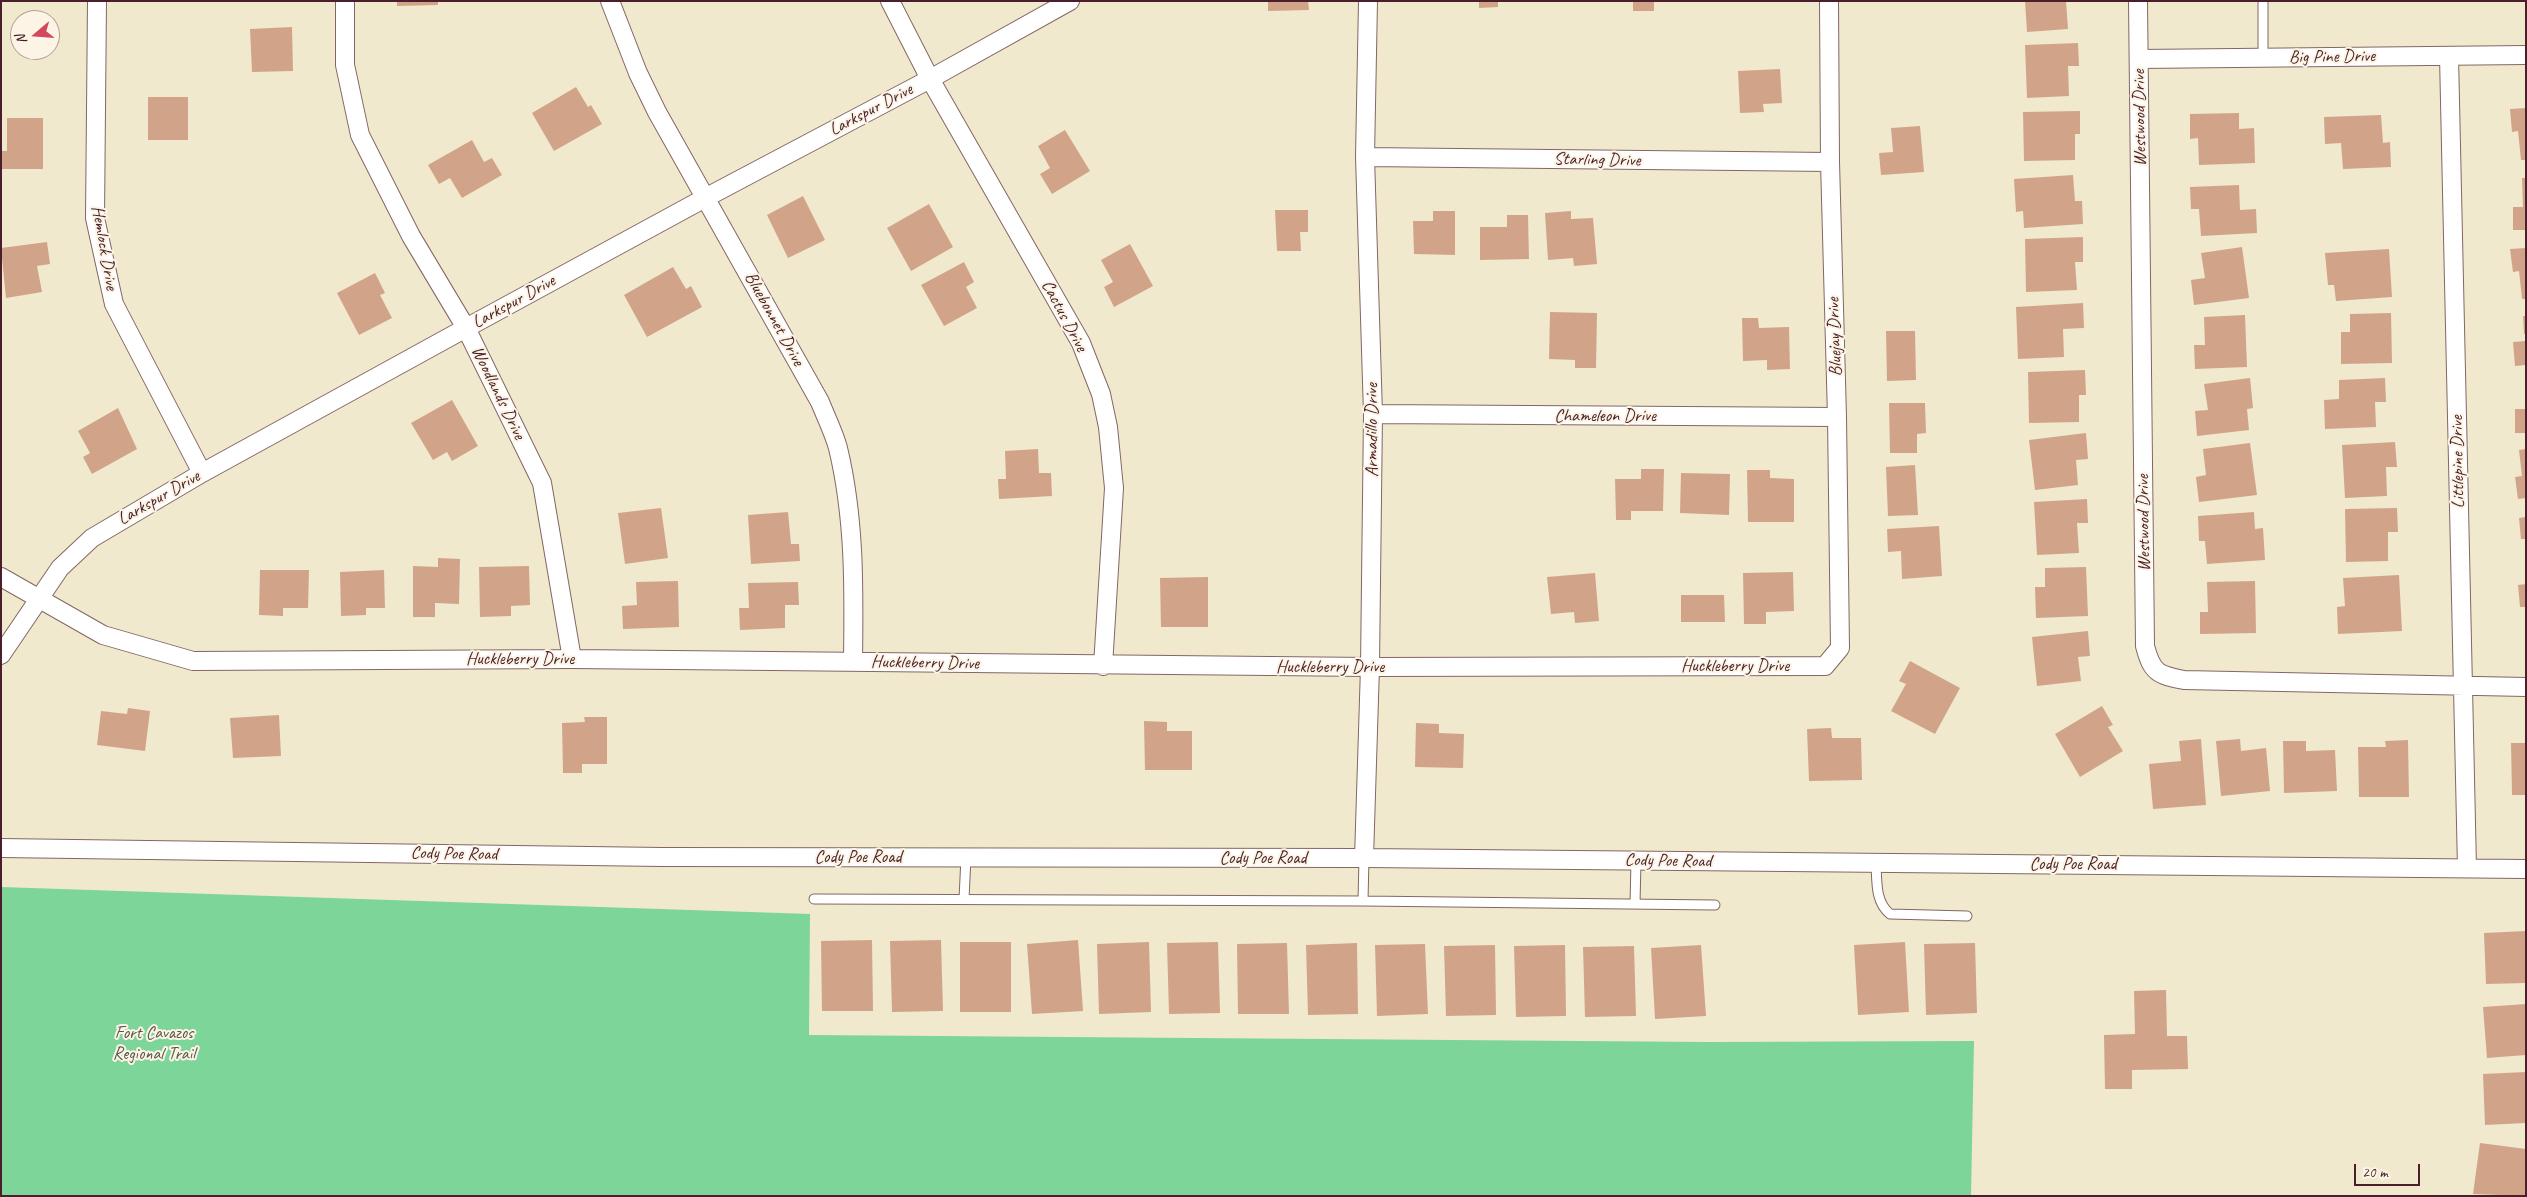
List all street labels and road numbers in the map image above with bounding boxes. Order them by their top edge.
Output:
street label: Big Pine Drive [2289,45,2375,69]
street label: Westwood Drive [2128,69,2152,167]
street label: Larkspur Drive [826,79,916,141]
street label: Starling Drive [1553,148,1641,172]
street label: Hemlock Drive [86,204,122,292]
street label: Bluebonnet Drive [739,268,809,370]
street label: Larkspur Drive [469,270,559,334]
street label: Cactus Drive [1036,276,1092,356]
street label: Bluejay Drive [1823,297,1847,377]
street label: Woodlands Drive [466,343,530,443]
street label: Armadillo Drive [1361,383,1383,477]
street label: Chameleon Drive [1554,405,1656,427]
street label: Littlepine Drive [2446,415,2470,509]
street label: Larkspur Drive [114,466,204,530]
street label: Westwood Drive [2132,474,2156,572]
street label: Huckleberry Drive [466,648,574,670]
street label: Huckleberry Drive [871,651,979,675]
street label: Huckleberry Drive [1681,655,1789,677]
street label: Huckleberry Drive [1276,656,1384,678]
street label: Cody Poe Road [410,842,498,866]
street label: Cody Poe Road [815,846,901,868]
street label: Cody Poe Road [1220,847,1306,869]
street label: Cody Poe Road [1624,849,1712,873]
street label: Cody Poe Road [2030,853,2116,875]

